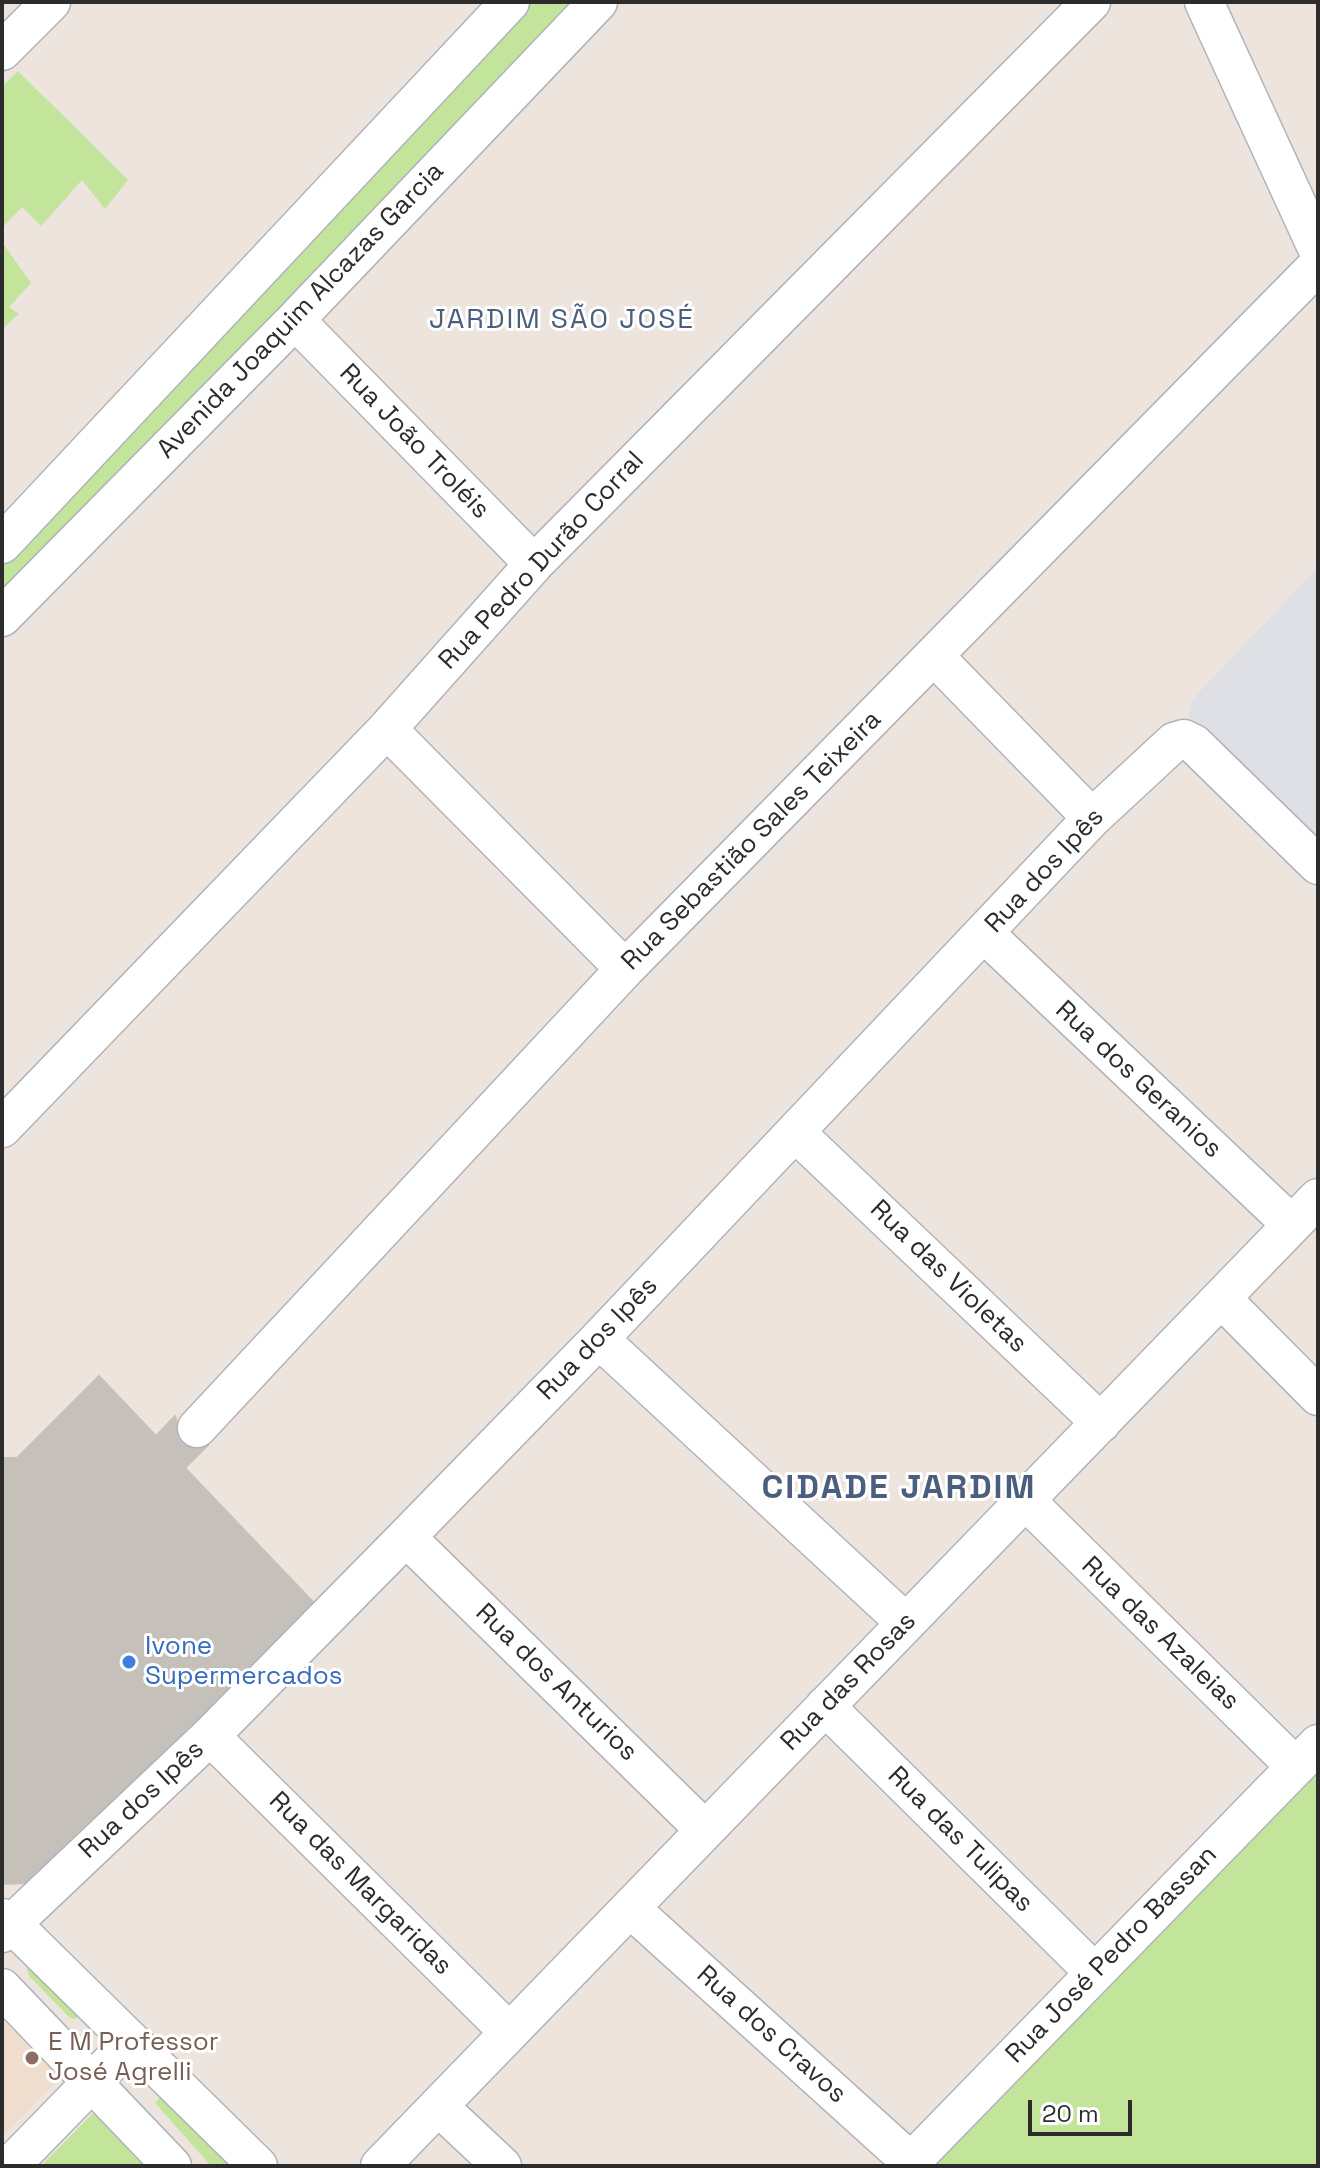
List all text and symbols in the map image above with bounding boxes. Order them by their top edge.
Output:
street label: Avenida Joaquim Alcazas Garcia [151,157,451,465]
district label: JARDIM SÃO JOSÉ [429,303,695,337]
street label: Rua João Troléis [332,358,496,526]
street label: Rua Pedro Durão Corral [433,446,651,676]
street label: Rua Sebastião Sales Teixeira [616,705,888,977]
street label: Rua dos Ipês [979,802,1111,940]
street label: Rua dos Geranios [1048,995,1228,1165]
street label: Rua das Violetas [863,1194,1033,1360]
street label: Rua dos Ipês [531,1271,665,1407]
district label: CIDADE JARDIM [761,1469,1037,1509]
street label: Rua das Azaleias [1075,1551,1245,1717]
street label: Rua dos Anturios [469,1598,643,1768]
street label: Rua das Rosas [775,1606,923,1758]
place label: Ivone Supermercados [145,1631,343,1692]
marker: Ivone Supermercados [120,1653,138,1671]
street label: Rua dos Ipês [73,1734,211,1866]
street label: Rua das Tulipas [881,1761,1039,1919]
street label: Rua das Margaridas [262,1786,458,1982]
street label: Rua José Pedro Bassan [1000,1840,1224,2070]
street label: Rua dos Cravos [690,1960,852,2110]
place label: E M Professor José Agrelli [48,2027,219,2088]
marker: E M Professor José Agrelli [23,2049,41,2067]
scale bar [1032,2084,1136,2134]
text: 20 m [1042,2098,1099,2129]

